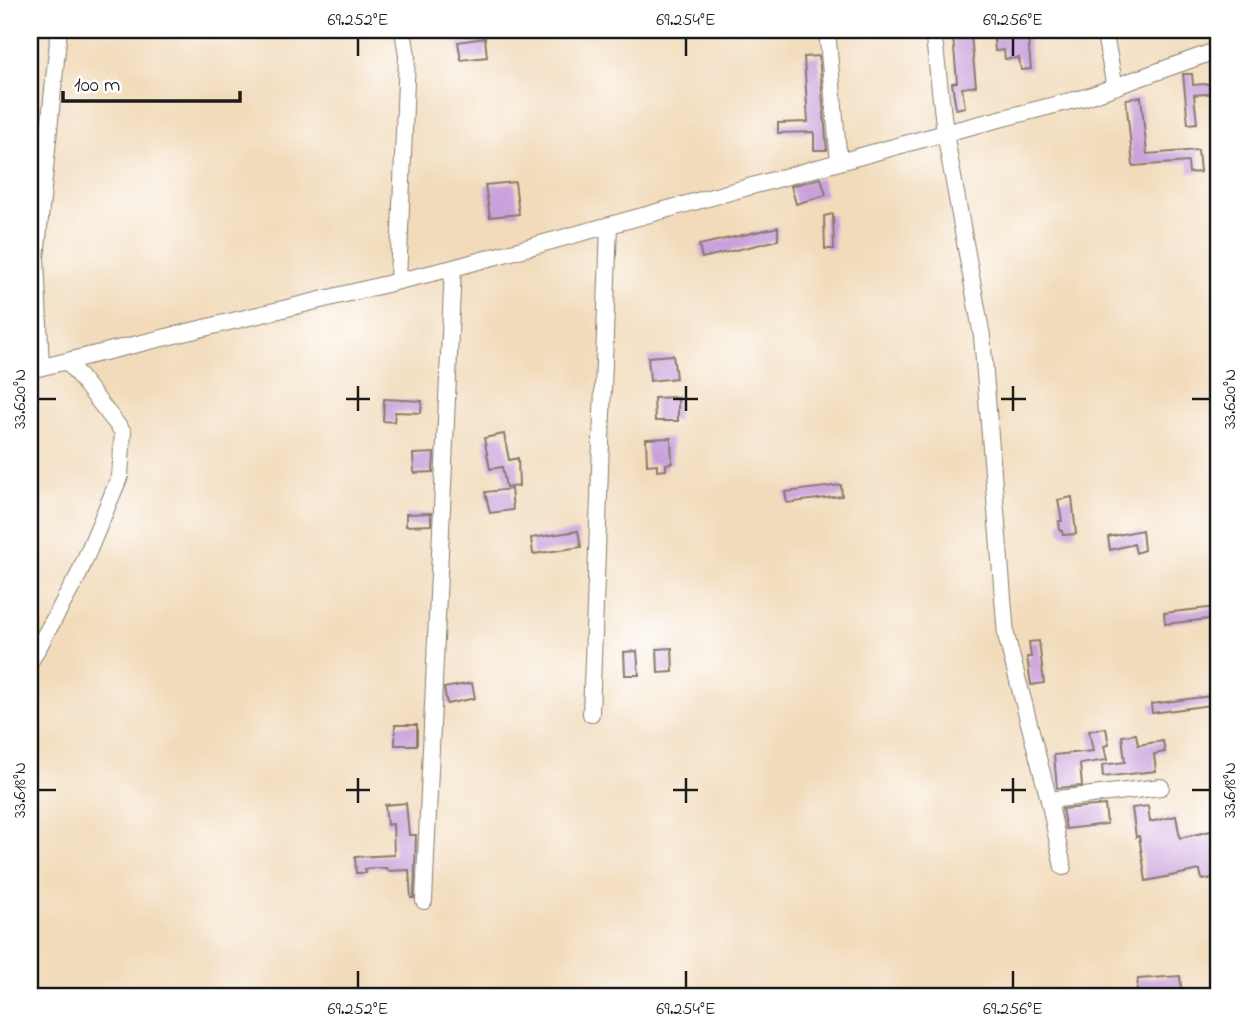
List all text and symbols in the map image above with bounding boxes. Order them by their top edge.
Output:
text: 69.252°E [328,8,389,34]
text: 69.254°E [656,8,716,34]
text: 69.256°E [983,8,1043,34]
scale bar [63,60,240,104]
text: 100 m [74,71,120,101]
text: 33.620°N [8,369,34,429]
text: 33.620°N [1218,369,1244,429]
text: 33.618°N [8,762,34,818]
text: 33.618°N [1218,762,1244,818]
text: 69.252°E [328,997,389,1023]
text: 69.254°E [656,997,716,1023]
text: 69.256°E [983,997,1043,1023]

